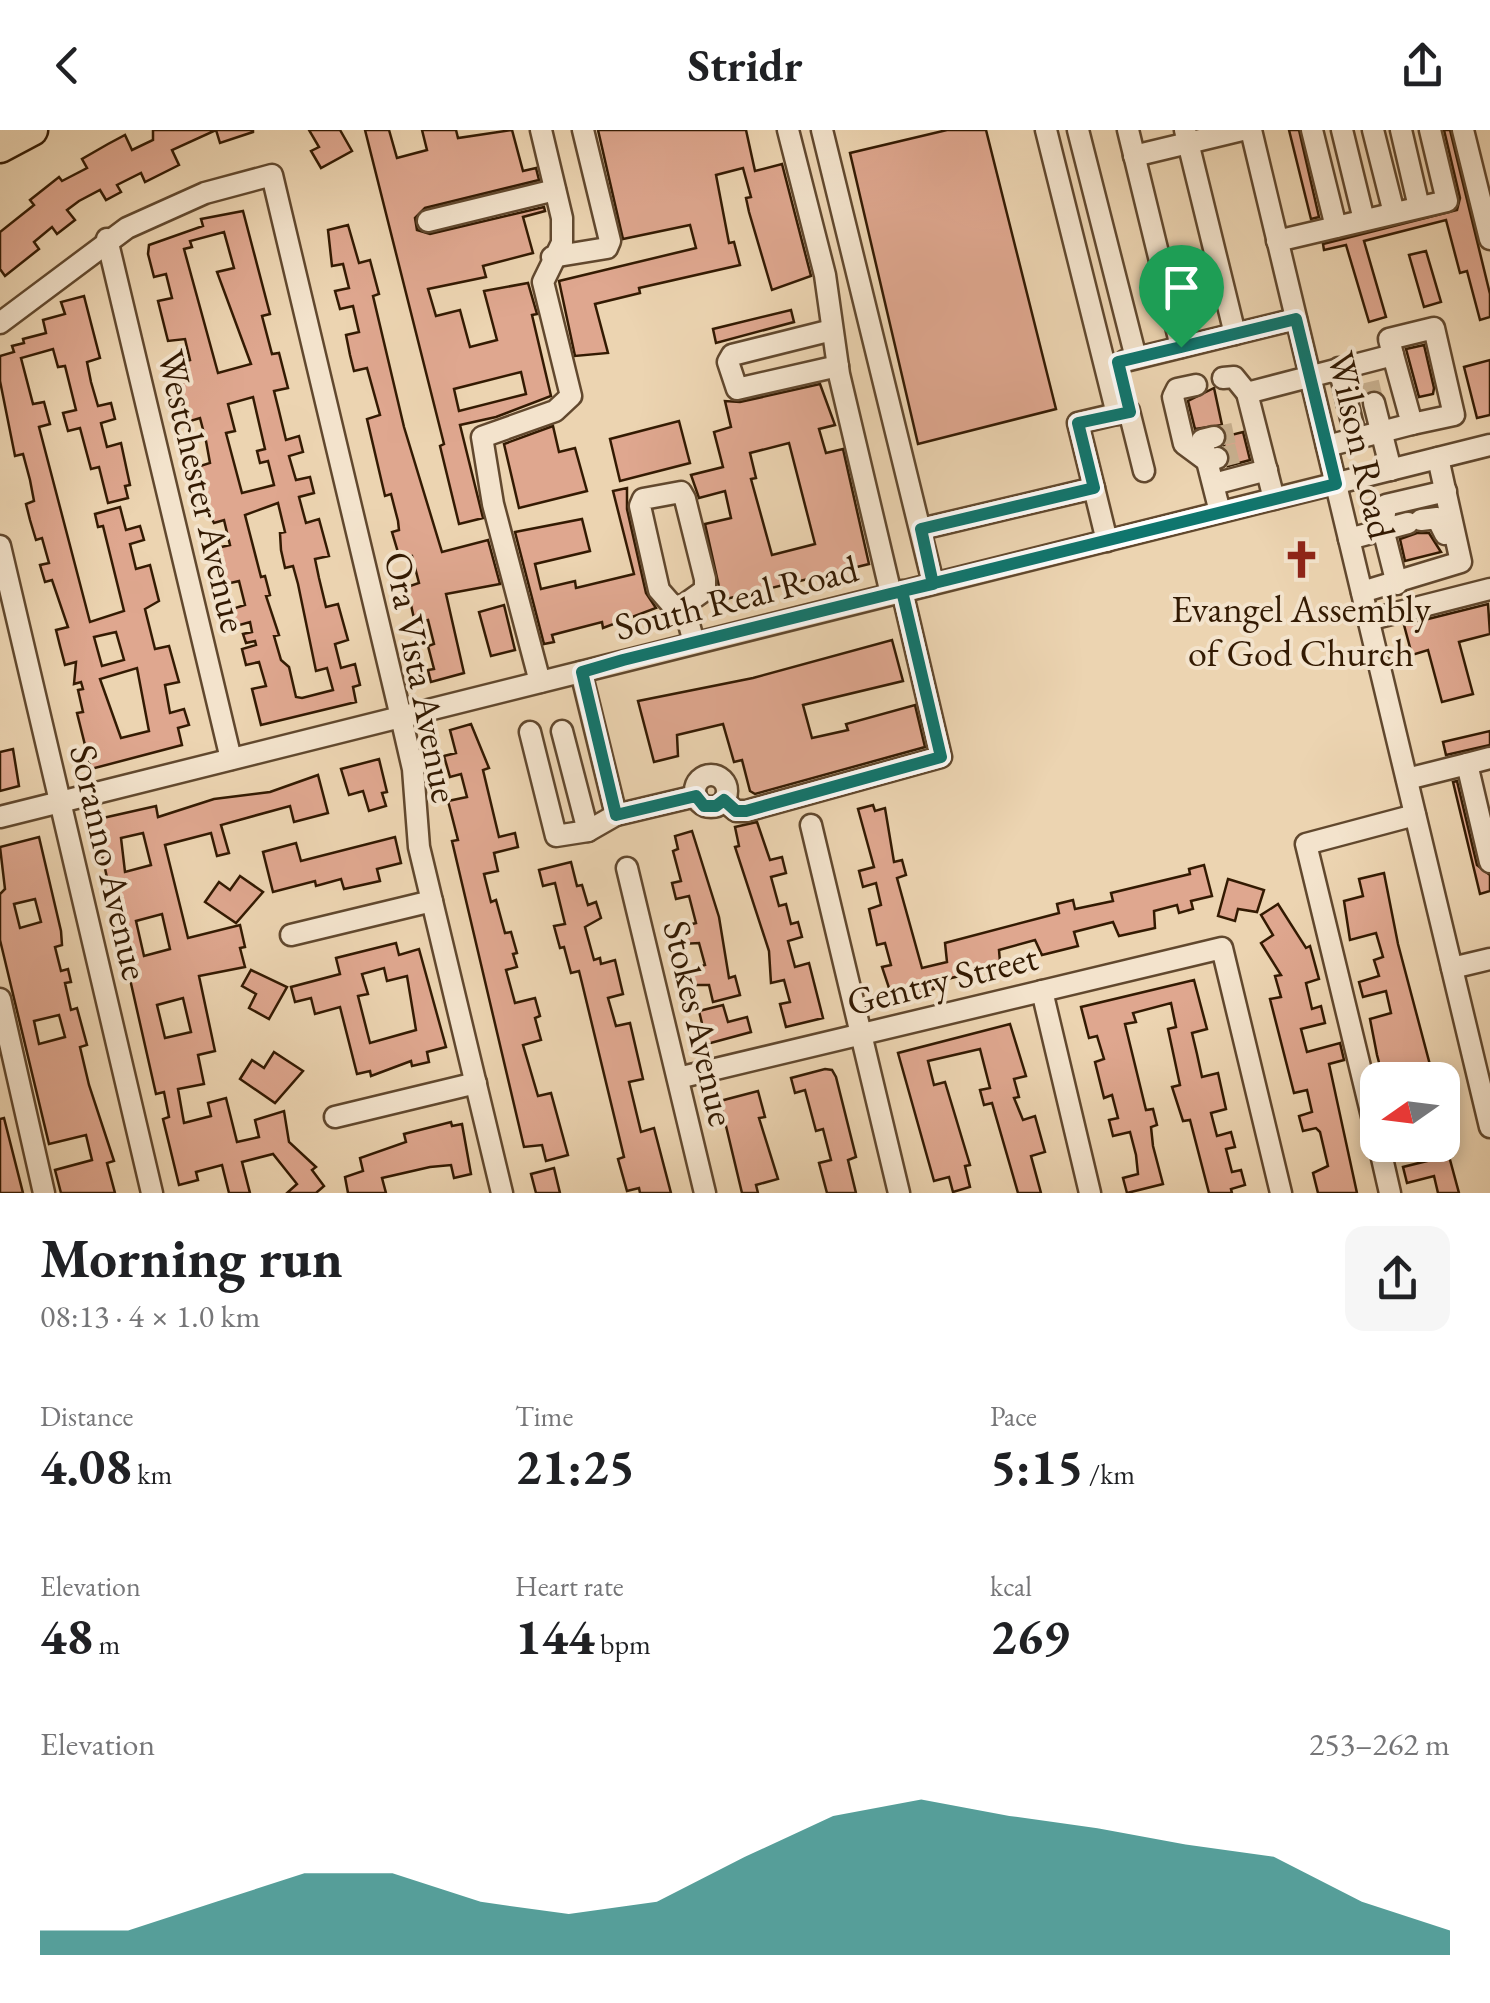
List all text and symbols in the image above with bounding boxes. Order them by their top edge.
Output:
text: Stridr [688,36,802,94]
icon: back [40,38,95,93]
icon: share [1395,38,1450,93]
pin [1139,245,1224,348]
icon: arrive [1154,260,1209,315]
street label: Westchester Avenue [147,345,259,637]
street label: Wilson Road [1317,347,1408,544]
church icon: Evangel Assembly of God Church [1280,538,1322,580]
street label: South Real Road [609,543,863,651]
street label: Ora Vista Avenue [374,547,470,807]
place label: Evangel Assembly of God Church [1171,584,1431,677]
street label: Soranno Avenue [59,740,161,984]
street label: Stokes Avenue [653,915,747,1131]
street label: Gentry Street [841,932,1043,1026]
north arrow [1360,1062,1460,1162]
map controls [1360,1062,1460,1162]
text: Morning run [40,1222,343,1293]
button: share [1345,1226,1450,1331]
text: 08:13 · 4 × 1.0 km [40,1295,260,1337]
text: Distance [40,1398,134,1434]
text: Time [515,1398,573,1434]
text: Pace [990,1398,1037,1434]
text: 4.08 [40,1434,132,1499]
text: 21:25 [515,1434,635,1499]
text: 5:15 [990,1434,1083,1499]
text: km [132,1456,172,1492]
text: /km [1083,1456,1135,1492]
text: Elevation [40,1568,141,1604]
text: Heart rate [515,1568,624,1604]
text: kcal [990,1568,1032,1604]
text: 48 [40,1604,93,1669]
text: 144 [515,1604,594,1669]
text: 269 [990,1604,1069,1669]
text: m [93,1626,120,1662]
text: bpm [594,1626,651,1662]
text: Elevation [40,1723,155,1765]
text: 253–262 m [1309,1723,1450,1765]

